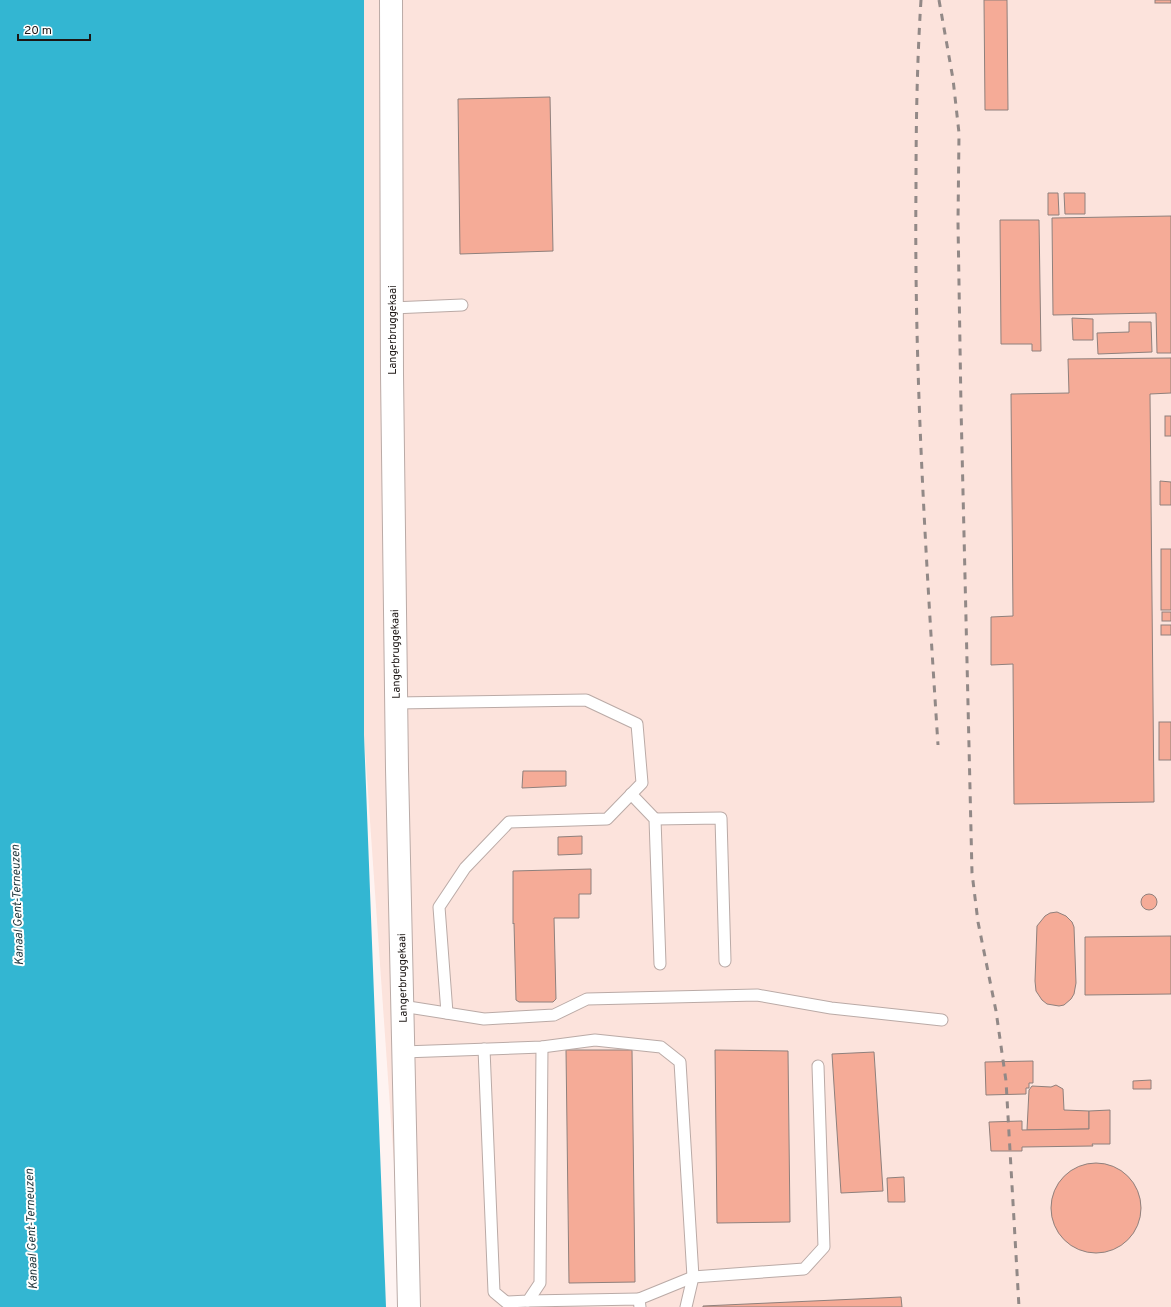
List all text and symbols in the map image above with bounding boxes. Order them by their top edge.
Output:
scale bar [18,16,90,42]
text: 20 m [24,23,52,39]
street label: Langerbruggekaai [386,285,400,375]
street label: Langerbruggekaai [388,609,404,699]
water label: Kanaal Gent-Terneuzen [8,844,28,966]
street label: Langerbruggekaai [395,933,411,1023]
water label: Kanaal Gent-Terneuzen [22,1168,42,1290]

